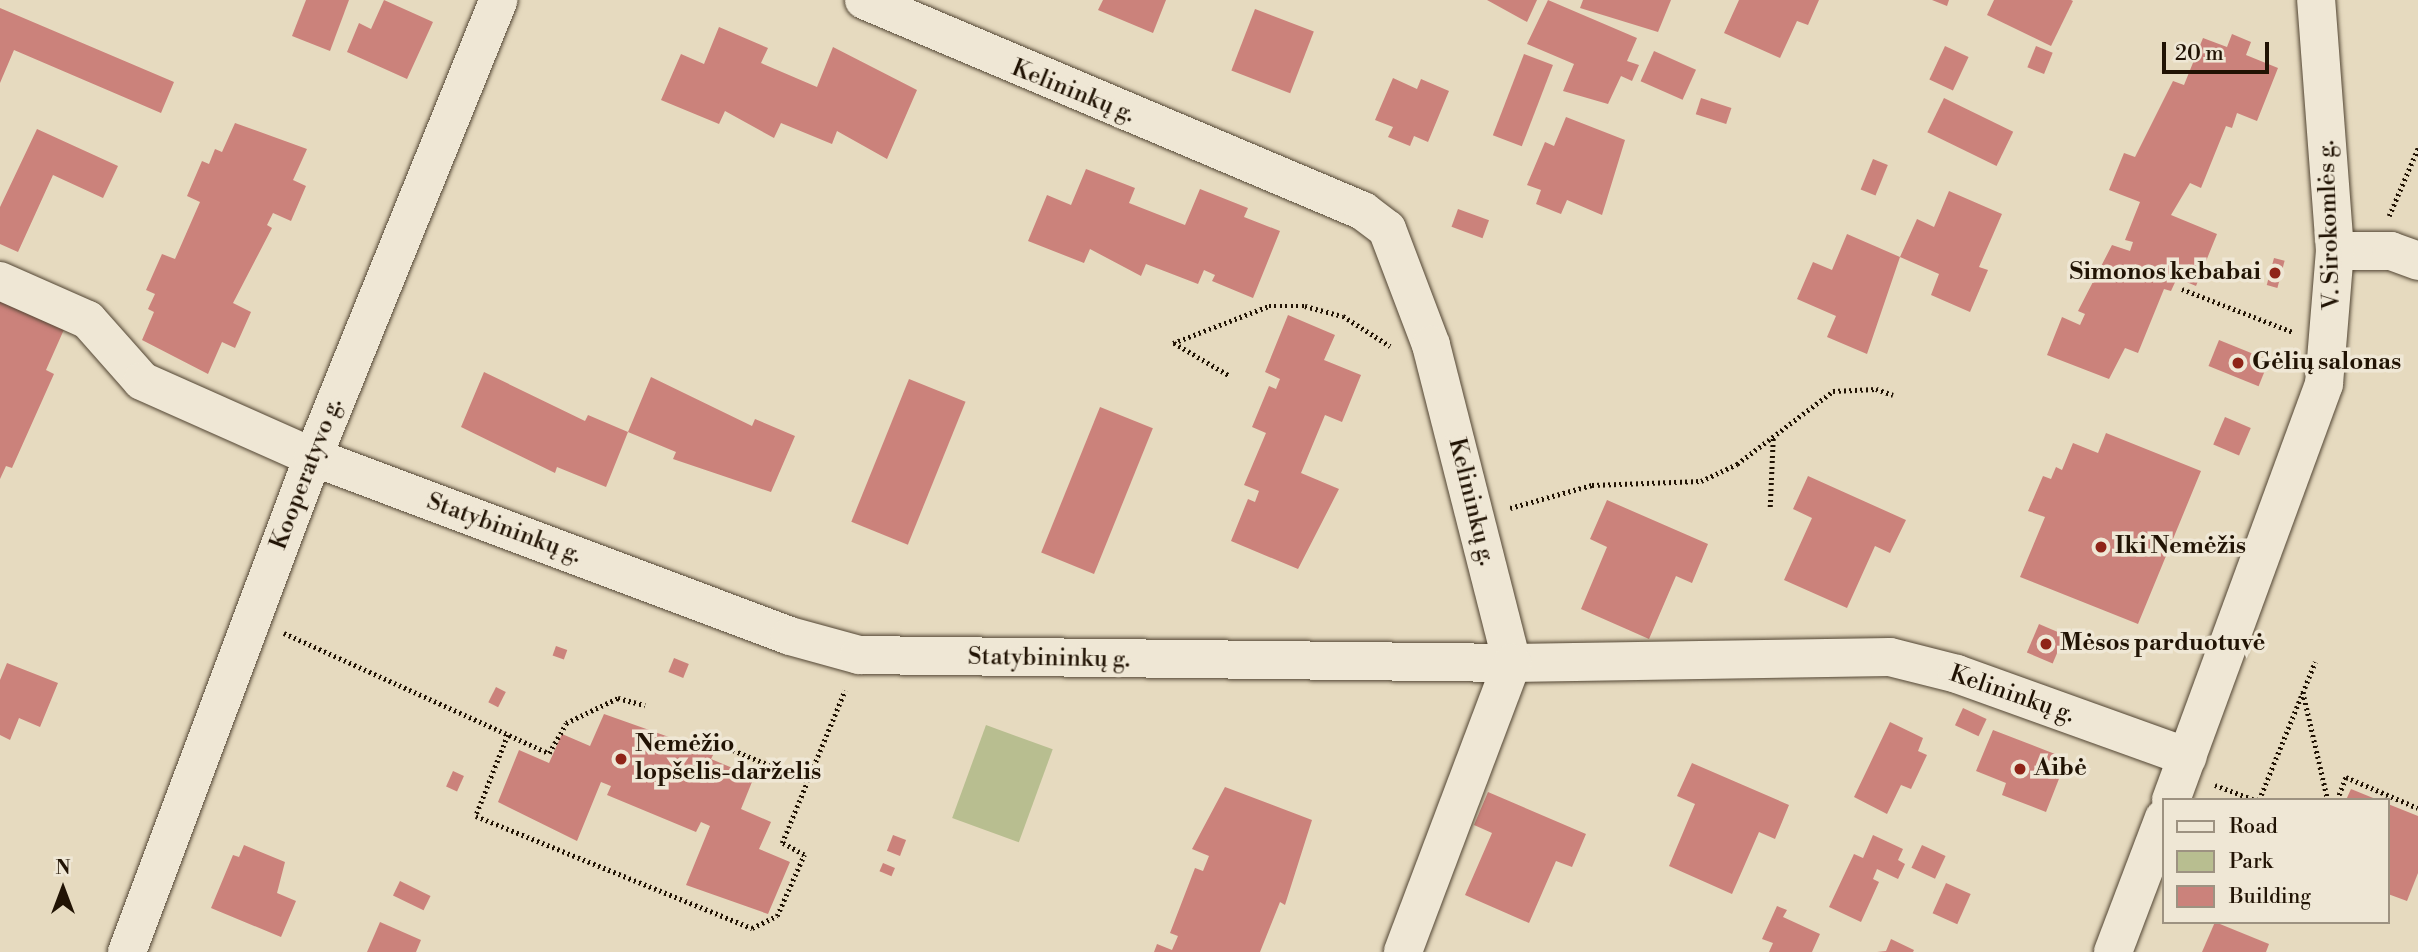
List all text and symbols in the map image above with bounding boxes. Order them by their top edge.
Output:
scale bar [2166,28,2273,72]
text: 20 m [2175,41,2224,67]
street label: Kelininkų g. [1007,54,1139,130]
street label: V. Sirokomlės g. [2313,140,2347,310]
place label: Simonos kebabai [2070,259,2261,287]
marker: Simonos kebabai [2267,265,2283,281]
place label: Gėlių salonas [2252,349,2401,377]
marker: Gėlių salonas [2230,355,2246,371]
street label: Kooperatyvo g. [265,394,349,554]
street label: Kelininkų g. [1441,435,1501,569]
street label: Statybininkų g. [423,488,585,570]
place label: Iki Nemėžis [2115,533,2246,561]
marker: Iki Nemėžis [2093,539,2109,555]
place label: Mėsos parduotuvė [2060,630,2265,658]
marker: Mėsos parduotuvė [2038,636,2054,652]
street label: Statybininkų g. [967,643,1131,675]
street label: Kelininkų g. [1946,660,2078,730]
place label: Nemėžio lopšelis-darželis [635,731,821,787]
marker: Nemėžio lopšelis-darželis [613,751,629,767]
place label: Aibė [2034,755,2087,783]
marker: Aibė [2012,761,2028,777]
legend [2162,798,2390,924]
text: Road [2229,814,2278,840]
text: Park [2229,849,2273,875]
north arrow [28,854,98,924]
text: N [55,856,71,880]
text: Building [2229,884,2311,910]

